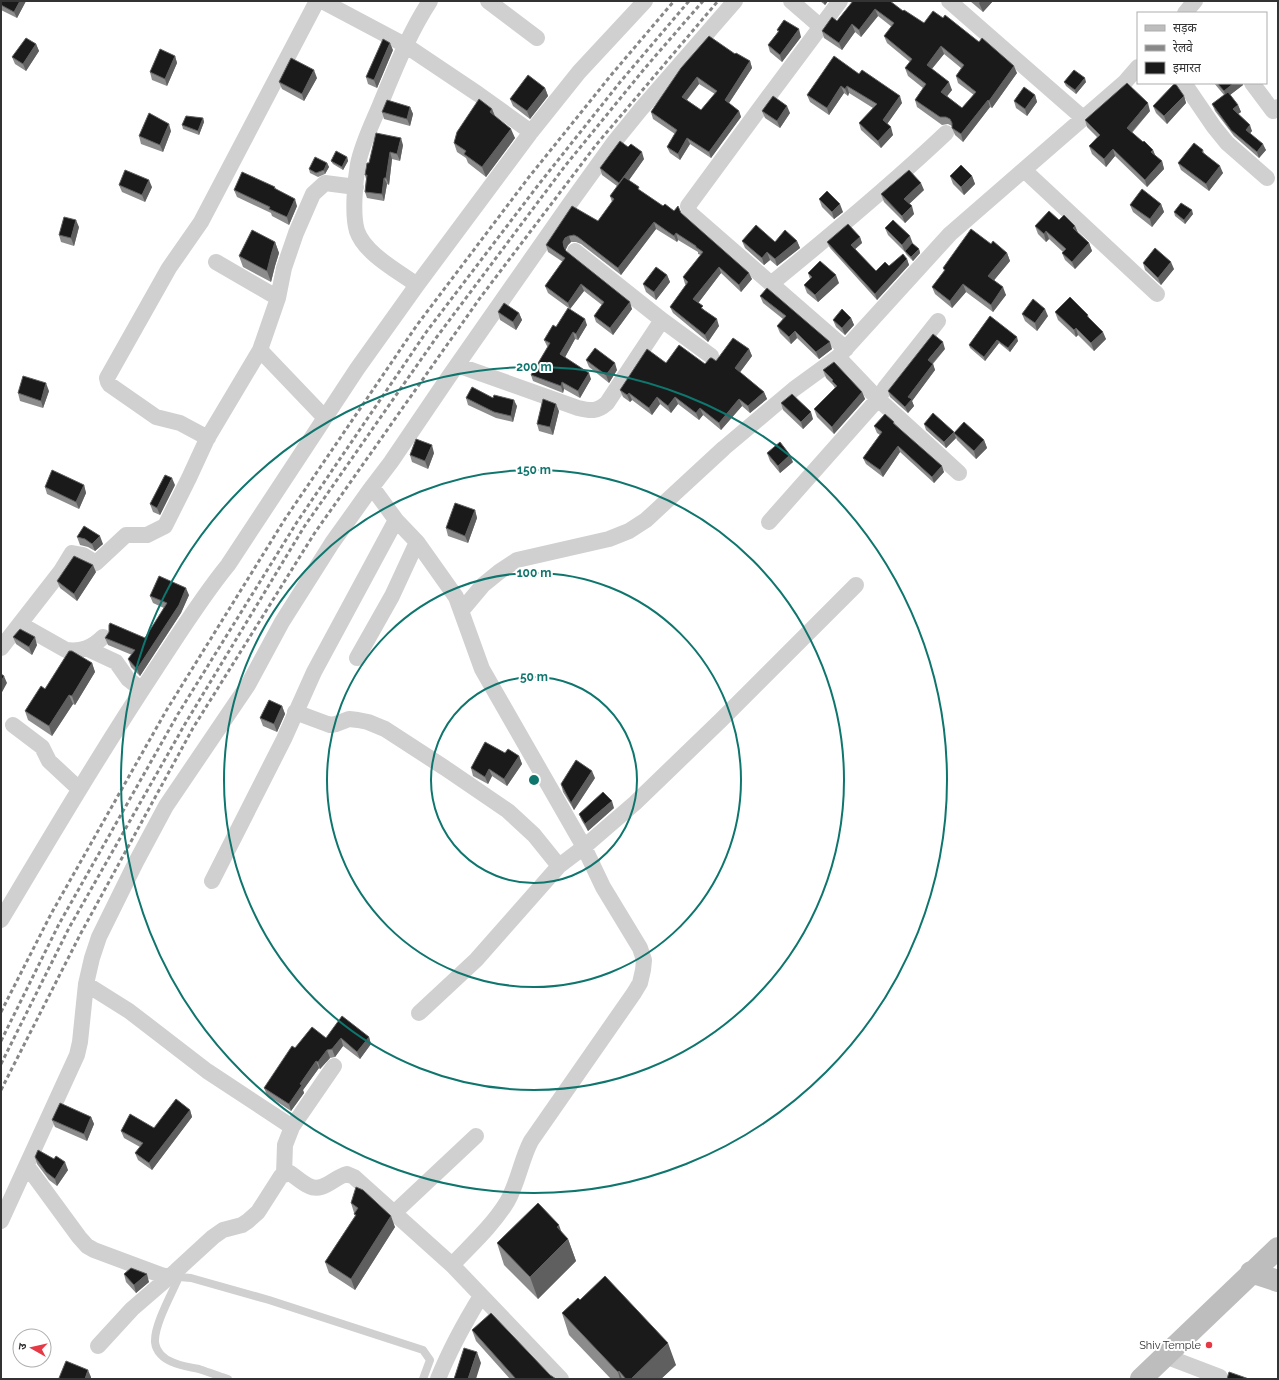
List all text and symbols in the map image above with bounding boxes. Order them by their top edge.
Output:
legend [1137,12,1267,84]
text: सड़क [1173,21,1198,35]
text: रेलवे [1173,40,1193,55]
text: इमारत [1173,61,1202,75]
text: 200 m [516,360,552,374]
text: 150 m [517,463,551,477]
text: 100 m [517,566,551,580]
text: 50 m [520,670,548,684]
centre of rings [527,773,541,787]
north arrow [12,1328,52,1368]
place label: Shiv Temple [1139,1339,1202,1352]
marker: Shiv Temple [1204,1340,1214,1350]
text: उ [16,1342,30,1351]

